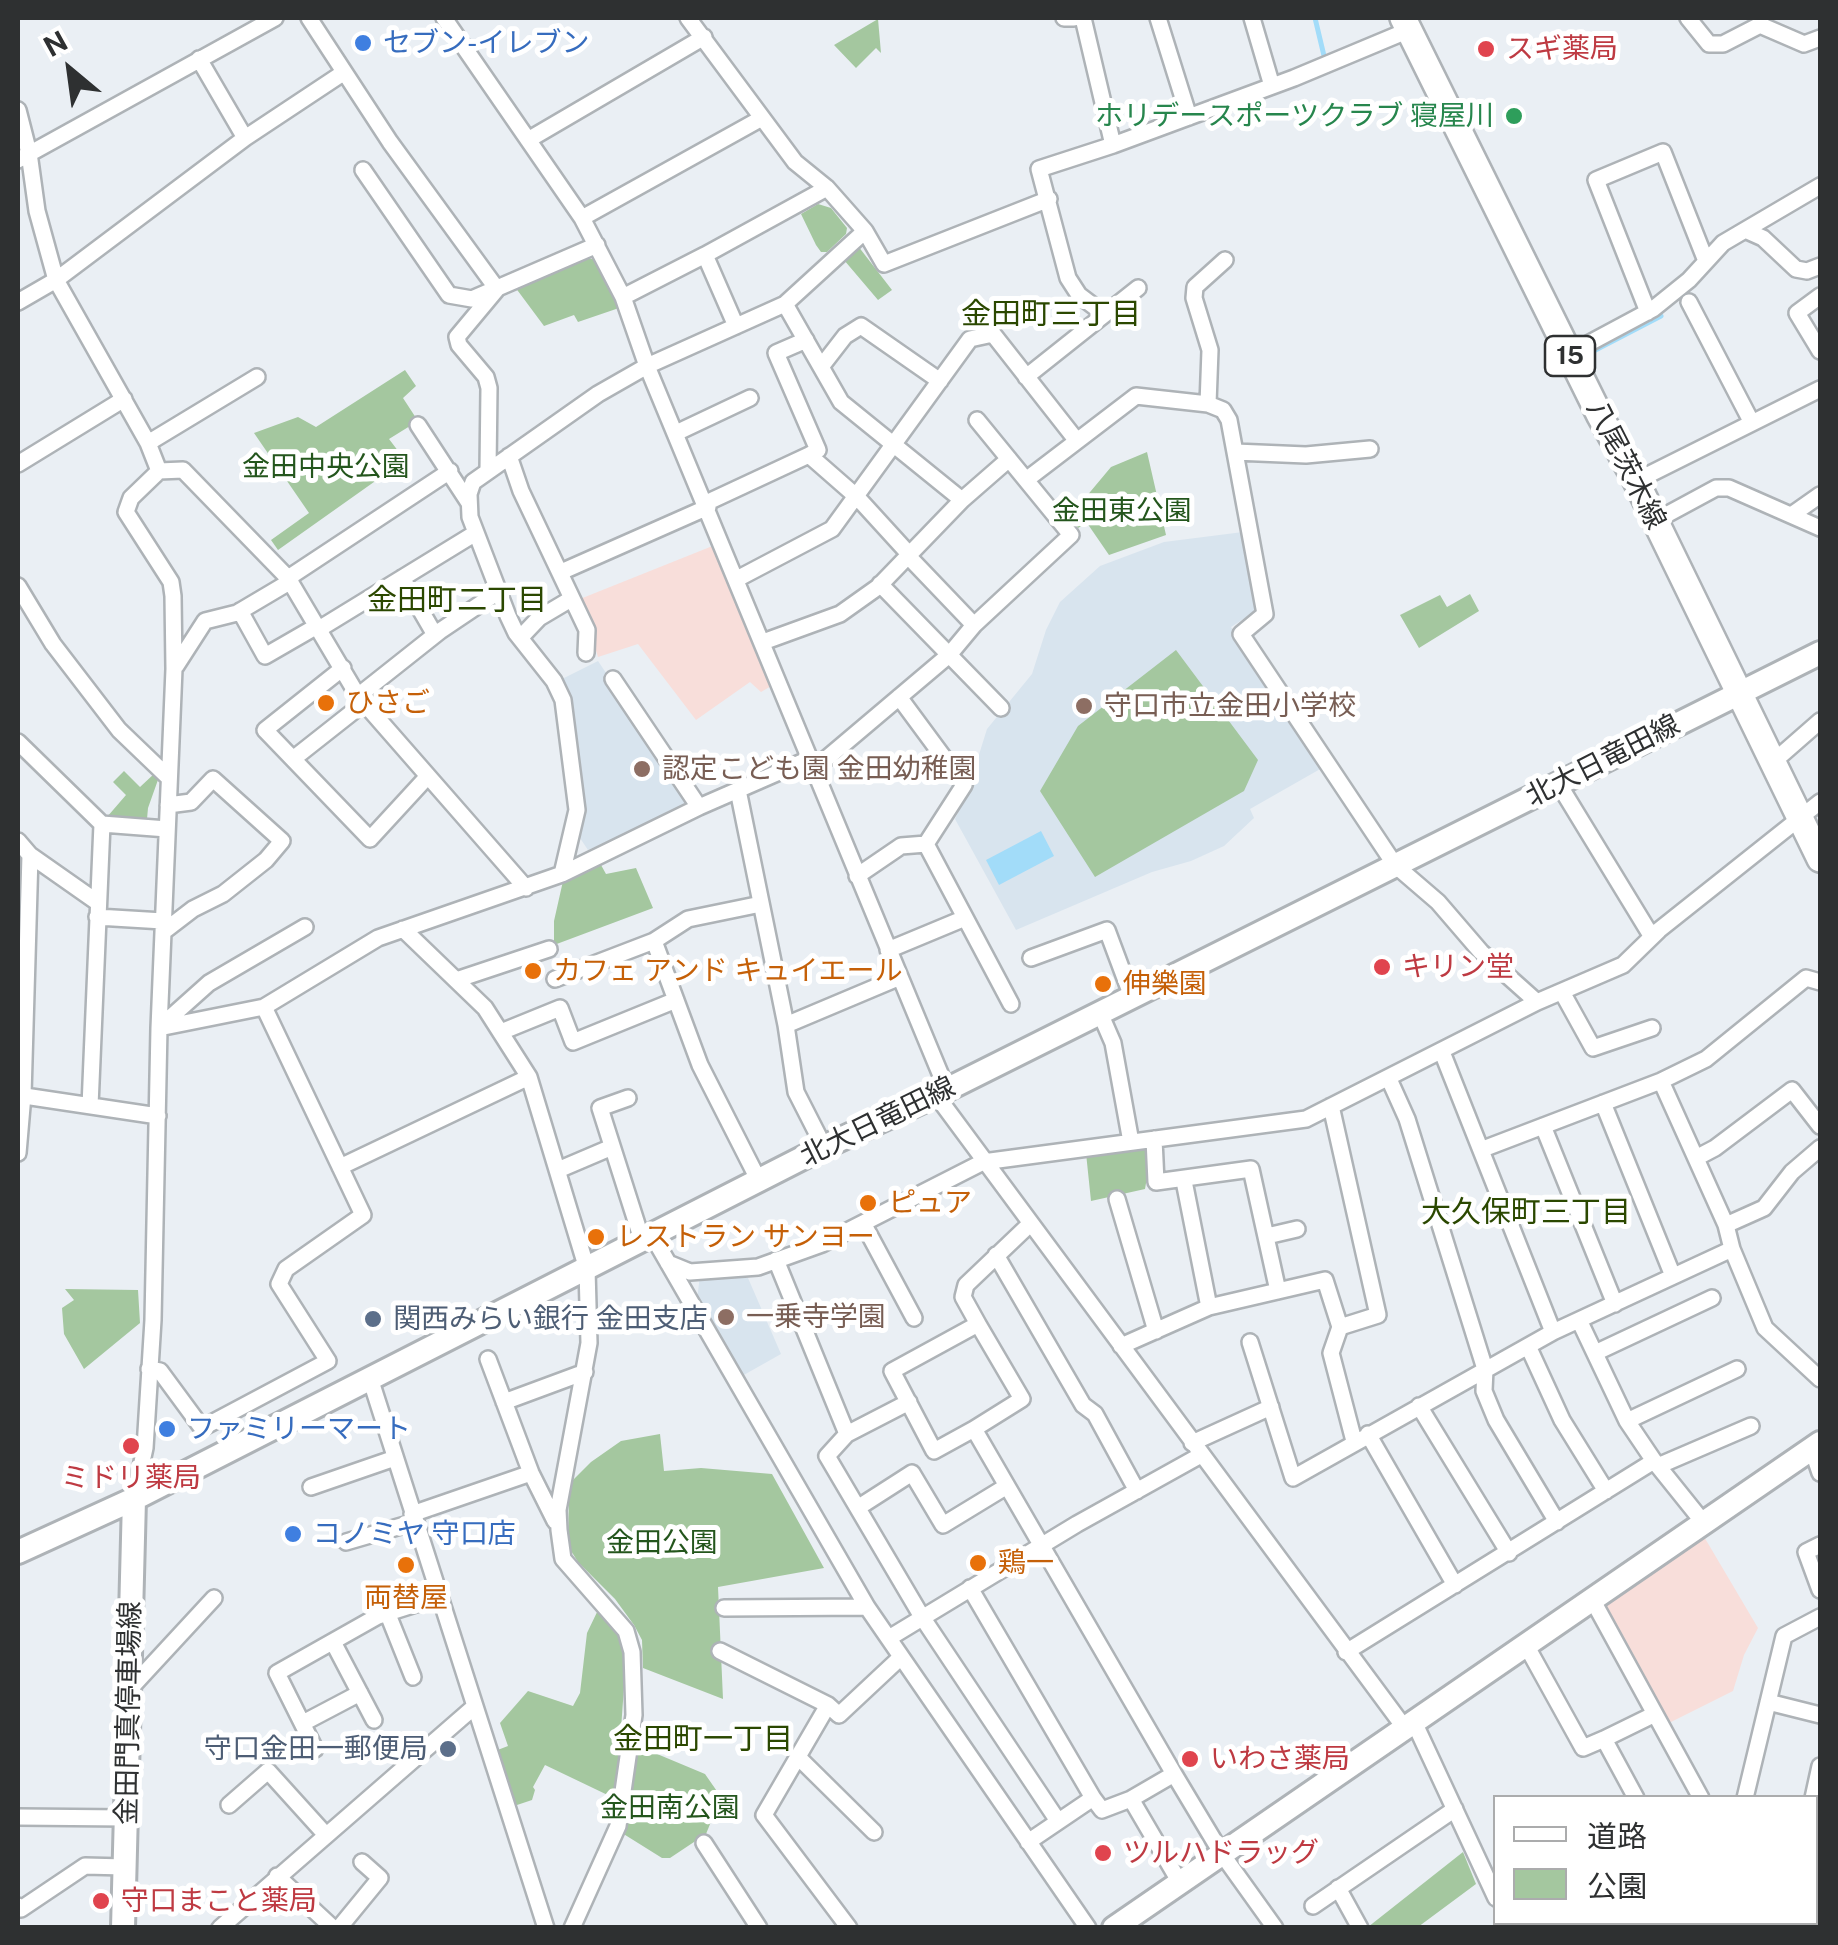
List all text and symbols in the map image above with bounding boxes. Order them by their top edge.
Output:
north arrow [20,20,120,120]
text: N [38,24,73,63]
place label: セブン-イレブン [383,26,590,60]
marker: セブン-イレブン [352,32,374,54]
place label: スギ薬局 [1506,32,1618,66]
marker: スギ薬局 [1475,38,1497,60]
place label: ホリデースポーツクラブ 寝屋川 [1095,99,1494,133]
marker: ホリデースポーツクラブ 寝屋川 [1503,105,1525,127]
district label: 金田町三丁目 [961,297,1141,333]
road number: 15 [1545,336,1595,376]
street label: 八尾茨木線 [1579,395,1673,535]
park label: 金田中央公園 [242,450,410,484]
park label: 金田東公園 [1052,494,1192,528]
district label: 金田町二丁目 [367,583,547,619]
place label: ひさご [346,686,430,720]
place label: 守口市立金田小学校 [1104,689,1356,723]
marker: ひさご [315,692,337,714]
marker: 守口市立金田小学校 [1073,695,1095,717]
street label: 北大日竜田線 [1521,708,1685,814]
place label: 認定こども園 金田幼稚園 [662,752,977,786]
marker: 認定こども園 金田幼稚園 [631,758,653,780]
place label: キリン堂 [1402,950,1514,984]
place label: カフェ アンド キュイエール [553,954,903,988]
marker: キリン堂 [1371,956,1393,978]
marker: カフェ アンド キュイエール [522,960,544,982]
place label: 伸樂園 [1123,967,1207,1001]
marker: 伸樂園 [1092,973,1114,995]
street label: 北大日竜田線 [795,1070,961,1174]
place label: ピュア [888,1186,972,1220]
marker: ピュア [857,1192,879,1214]
district label: 大久保町三丁目 [1421,1195,1631,1231]
place label: レストラン サンヨー [616,1220,875,1254]
marker: レストラン サンヨー [585,1226,607,1248]
place label: 一乗寺学園 [746,1300,886,1334]
place label: 関西みらい銀行 金田支店 [393,1302,708,1336]
marker: 一乗寺学園 [715,1306,737,1328]
marker: 関西みらい銀行 金田支店 [362,1308,384,1330]
place label: ファミリーマート [187,1412,411,1446]
marker: ファミリーマート [156,1418,178,1440]
marker: ミドリ薬局 [120,1435,142,1457]
place label: ミドリ薬局 [61,1461,201,1495]
place label: コノミヤ 守口店 [313,1517,516,1551]
marker: コノミヤ 守口店 [282,1523,304,1545]
park label: 金田公園 [606,1526,718,1560]
place label: 鶏一 [998,1546,1054,1580]
marker: 鶏一 [967,1552,989,1574]
marker: 両替屋 [395,1554,417,1576]
place label: 両替屋 [364,1581,448,1615]
street label: 金田門真停車場線 [110,1601,148,1825]
district label: 金田町一丁目 [613,1722,793,1758]
place label: 守口金田一郵便局 [204,1732,428,1766]
marker: 守口金田一郵便局 [437,1738,459,1760]
place label: いわさ薬局 [1210,1742,1350,1776]
marker: いわさ薬局 [1179,1748,1201,1770]
park label: 金田南公園 [600,1791,740,1825]
legend [1493,1795,1818,1925]
text: 道路 [1587,1818,1647,1854]
place label: ツルハドラッグ [1123,1836,1319,1870]
marker: ツルハドラッグ [1092,1842,1114,1864]
text: 公園 [1587,1868,1647,1904]
place label: 守口まこと薬局 [121,1884,317,1918]
marker: 守口まこと薬局 [90,1890,112,1912]

